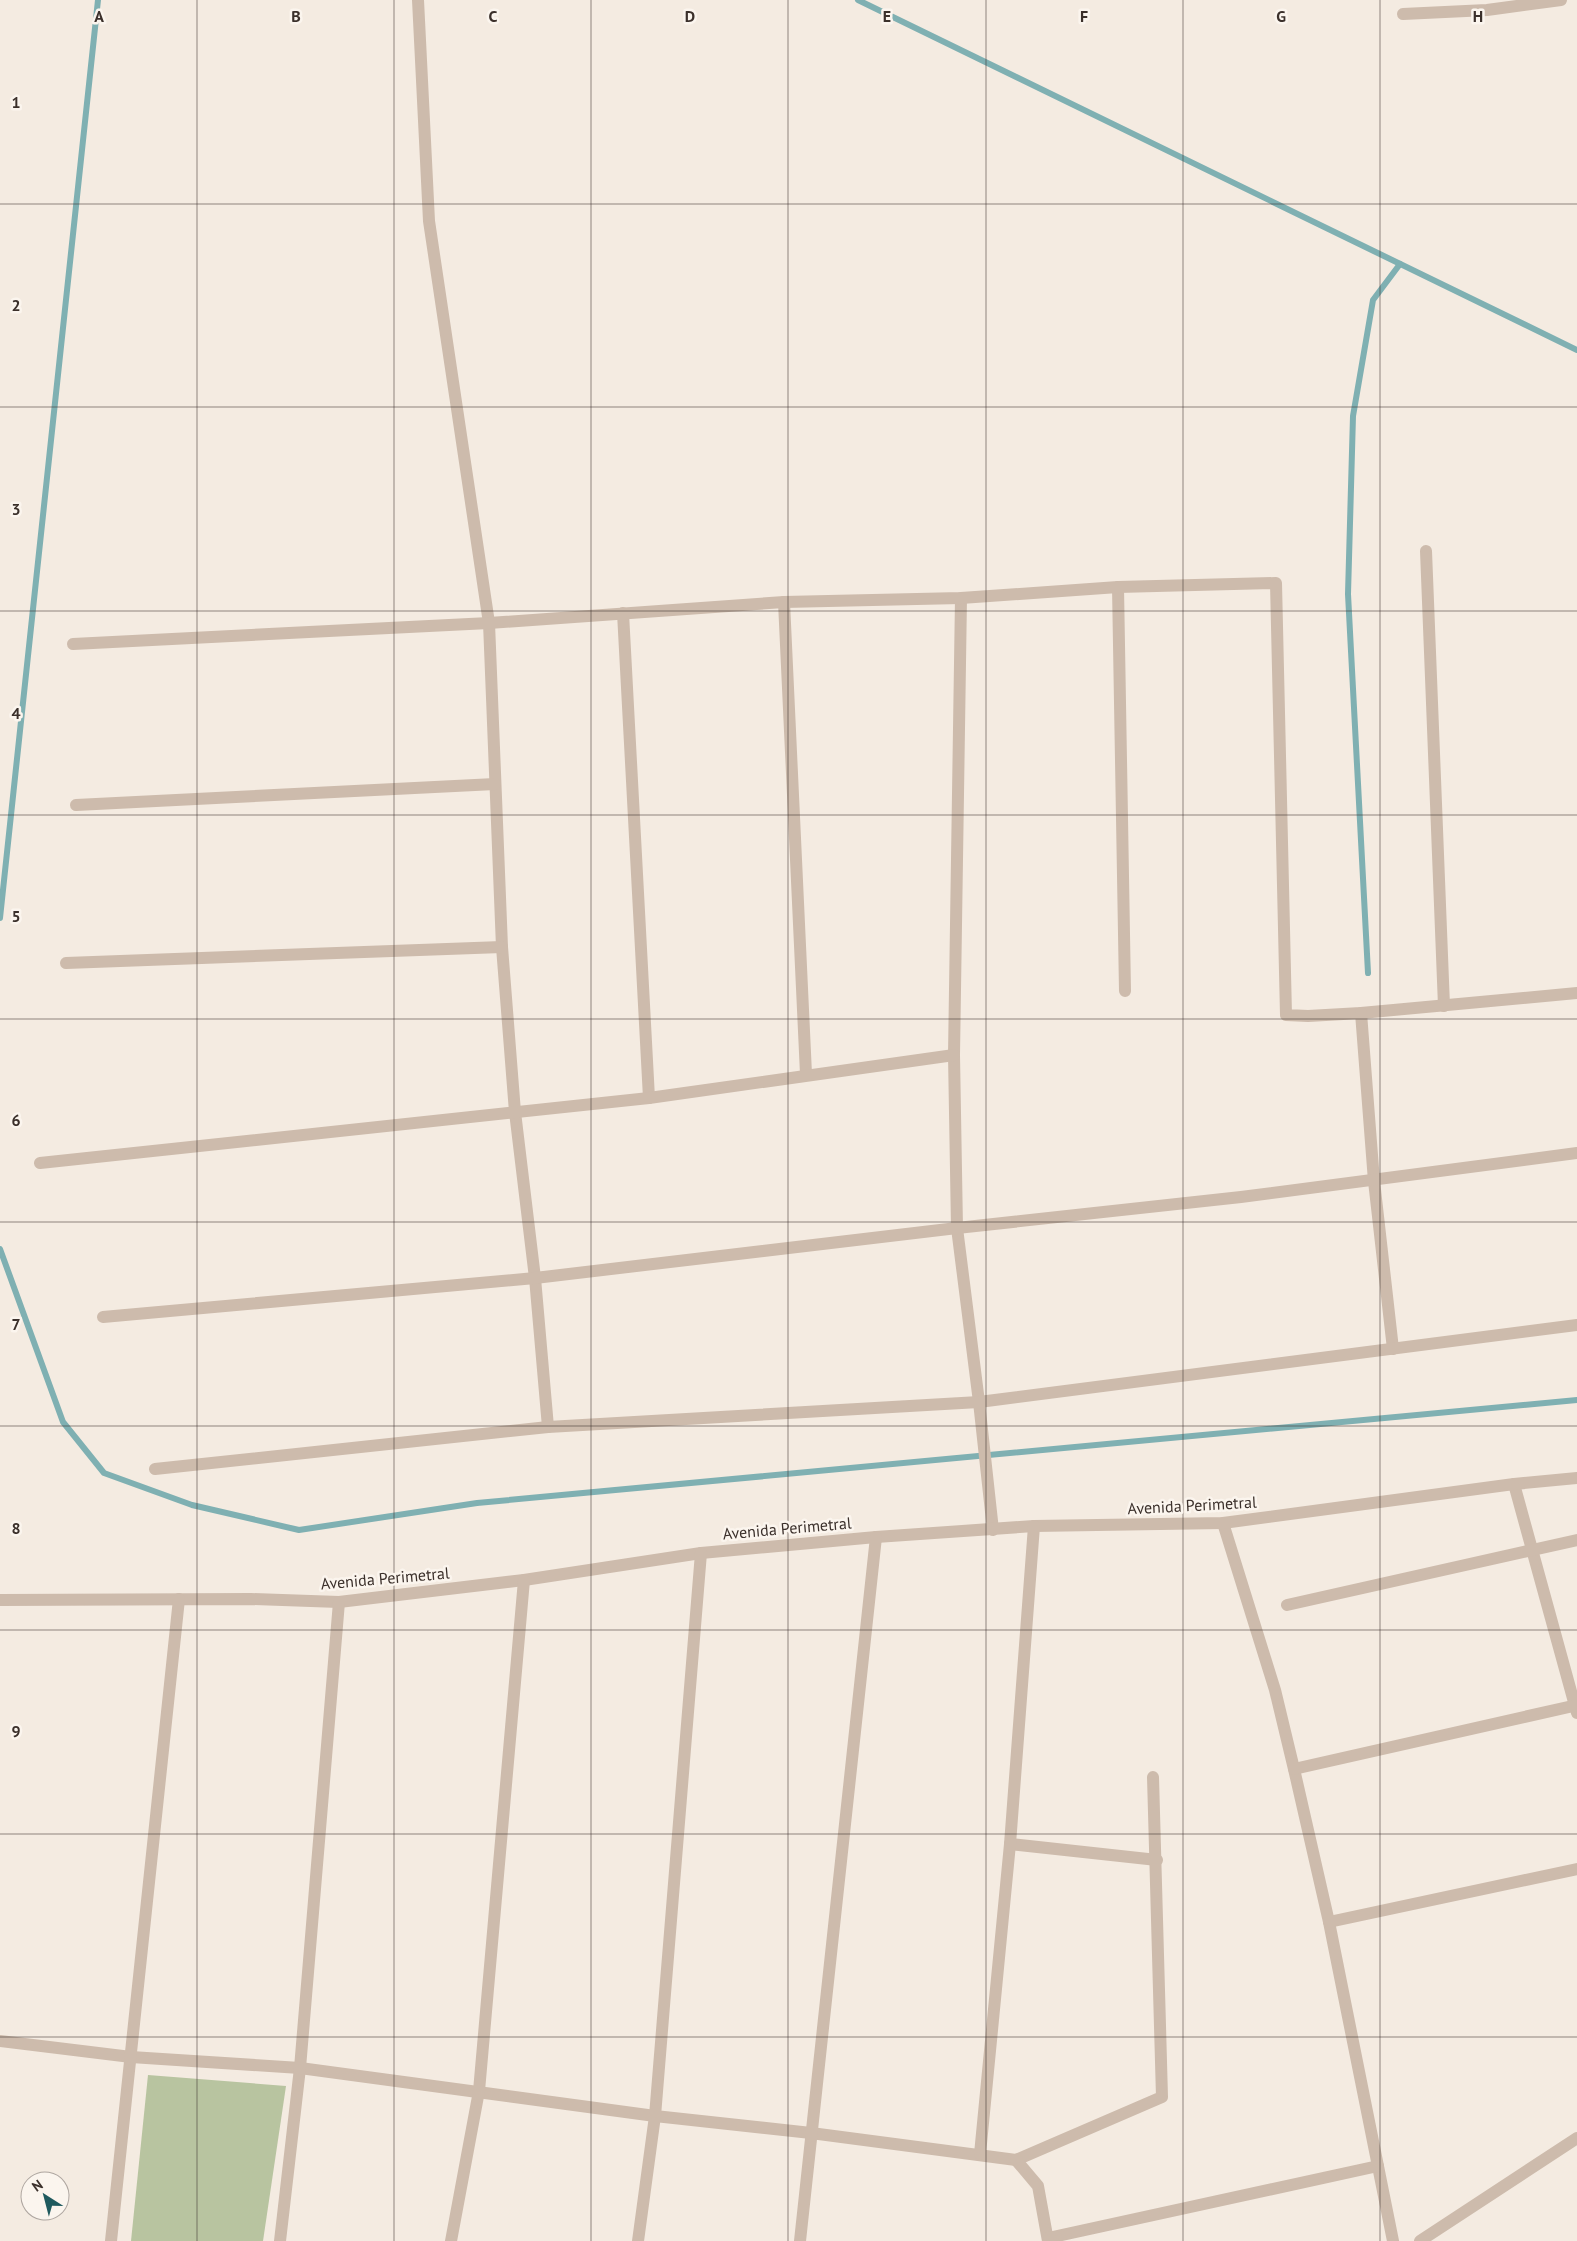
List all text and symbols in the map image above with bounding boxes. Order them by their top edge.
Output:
text: A [94,6,104,26]
text: B [291,6,301,26]
text: C [489,6,498,26]
text: D [685,6,695,26]
text: E [883,6,891,26]
text: F [1080,6,1088,26]
text: G [1276,6,1286,26]
text: H [1473,6,1483,26]
text: 1 [11,92,21,112]
text: 2 [11,295,21,315]
text: 3 [11,499,21,519]
text: 4 [11,703,21,723]
text: 5 [11,906,21,926]
text: 6 [11,1110,21,1130]
text: 7 [11,1314,21,1334]
street label: Avenida Perimetral [1127,1492,1257,1518]
street label: Avenida Perimetral [722,1512,853,1544]
text: 8 [11,1518,21,1538]
street label: Avenida Perimetral [320,1562,451,1594]
text: 9 [11,1721,21,1741]
north arrow [20,2171,70,2221]
text: N [28,2175,46,2195]

